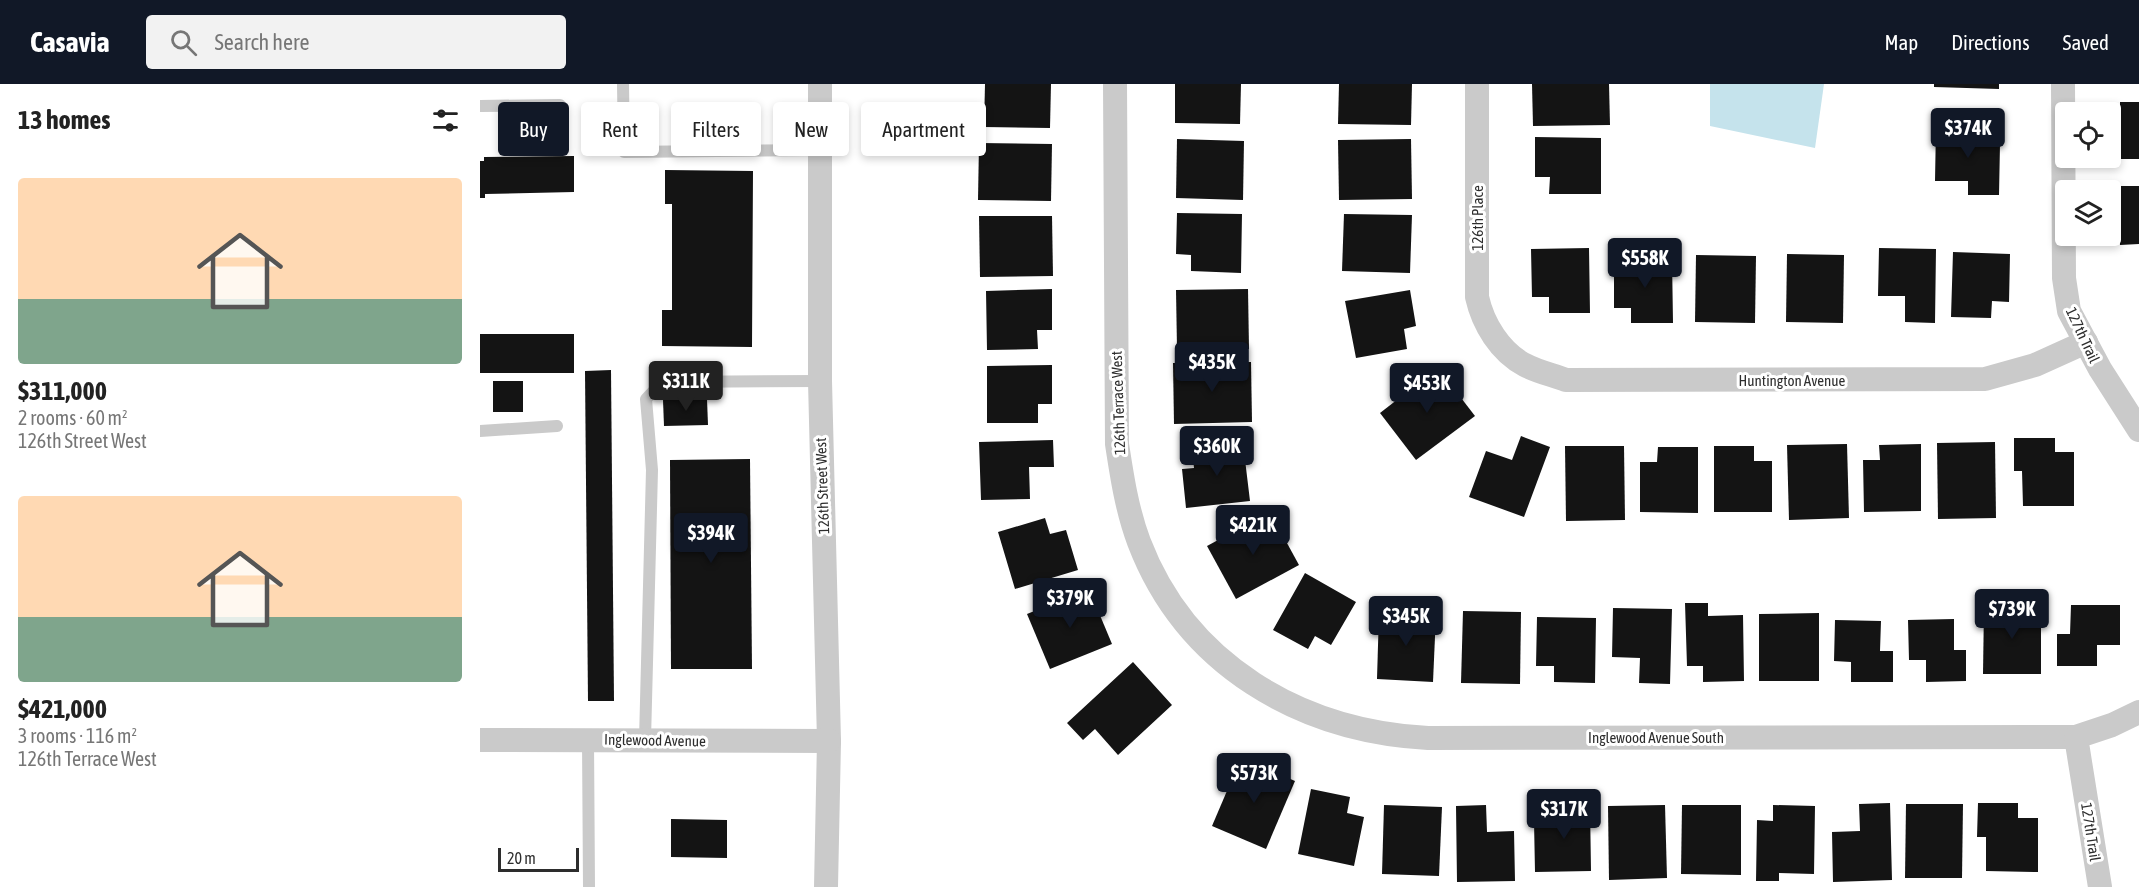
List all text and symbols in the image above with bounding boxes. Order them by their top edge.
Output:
search box [146,15,566,69]
text: Casavia [30,26,110,58]
icon: search [167,26,200,59]
text: Search here [215,29,309,55]
text: Map [1884,30,1918,54]
text: Directions [1951,30,2030,54]
text: Saved [2063,30,2109,54]
chip: Buy [498,102,569,156]
chip: Rent [581,102,659,156]
chip: Filters [671,102,761,156]
chip: New [773,102,849,156]
chip: Apartment [861,102,986,156]
map controls [2055,102,2121,246]
button: locate [2055,102,2121,168]
icon: filters [429,104,462,137]
text: 13 homes [18,105,111,135]
pin: $374K [1926,108,2010,159]
text: $374K [1945,116,1991,139]
button: layers [2055,180,2121,246]
street label: 126th Place [1469,185,1486,251]
icon: home [186,217,294,325]
pin: $558K [1603,238,1687,289]
text: $558K [1622,246,1668,269]
street label: 127th Trail [2063,305,2103,365]
pin: $435K [1170,342,1254,393]
text: $435K [1189,350,1235,373]
street label: 126th Terrace West [1108,351,1128,455]
pin: $311K [644,361,728,412]
pin: $453K [1385,363,1469,414]
text: $311K [663,369,709,392]
text: $453K [1404,371,1450,394]
street label: Huntington Avenue [1739,372,1846,389]
text: $311,000 [18,376,107,406]
text: 2 rooms · 60 m² [18,406,128,429]
pin: $360K [1175,426,1259,477]
text: 126th Street West [18,429,147,452]
text: $360K [1194,434,1240,457]
street label: 126th Street West [812,437,832,535]
pin: $421K [1211,505,1295,556]
pin: $394K [669,513,753,564]
text: $421K [1230,513,1276,536]
text: $394K [688,521,734,544]
icon: home [186,535,294,643]
pin: $379K [1028,578,1112,629]
text: $379K [1047,586,1093,609]
pin: $739K [1970,589,2054,640]
pin: $345K [1364,596,1448,647]
text: $739K [1989,597,2035,620]
text: $345K [1383,604,1429,627]
text: $421,000 [18,694,107,724]
text: 3 rooms · 116 m² [18,724,137,747]
street label: Inglewood Avenue South [1588,729,1724,746]
street label: Inglewood Avenue [604,731,706,749]
text: 126th Terrace West [18,747,157,770]
pin: $573K [1212,753,1296,804]
text: $573K [1231,761,1277,784]
pin: $317K [1522,789,1606,840]
text: $317K [1541,797,1587,820]
street label: 127th Trail [2078,802,2104,862]
scale bar [498,845,579,872]
text: 20 m [507,849,536,867]

